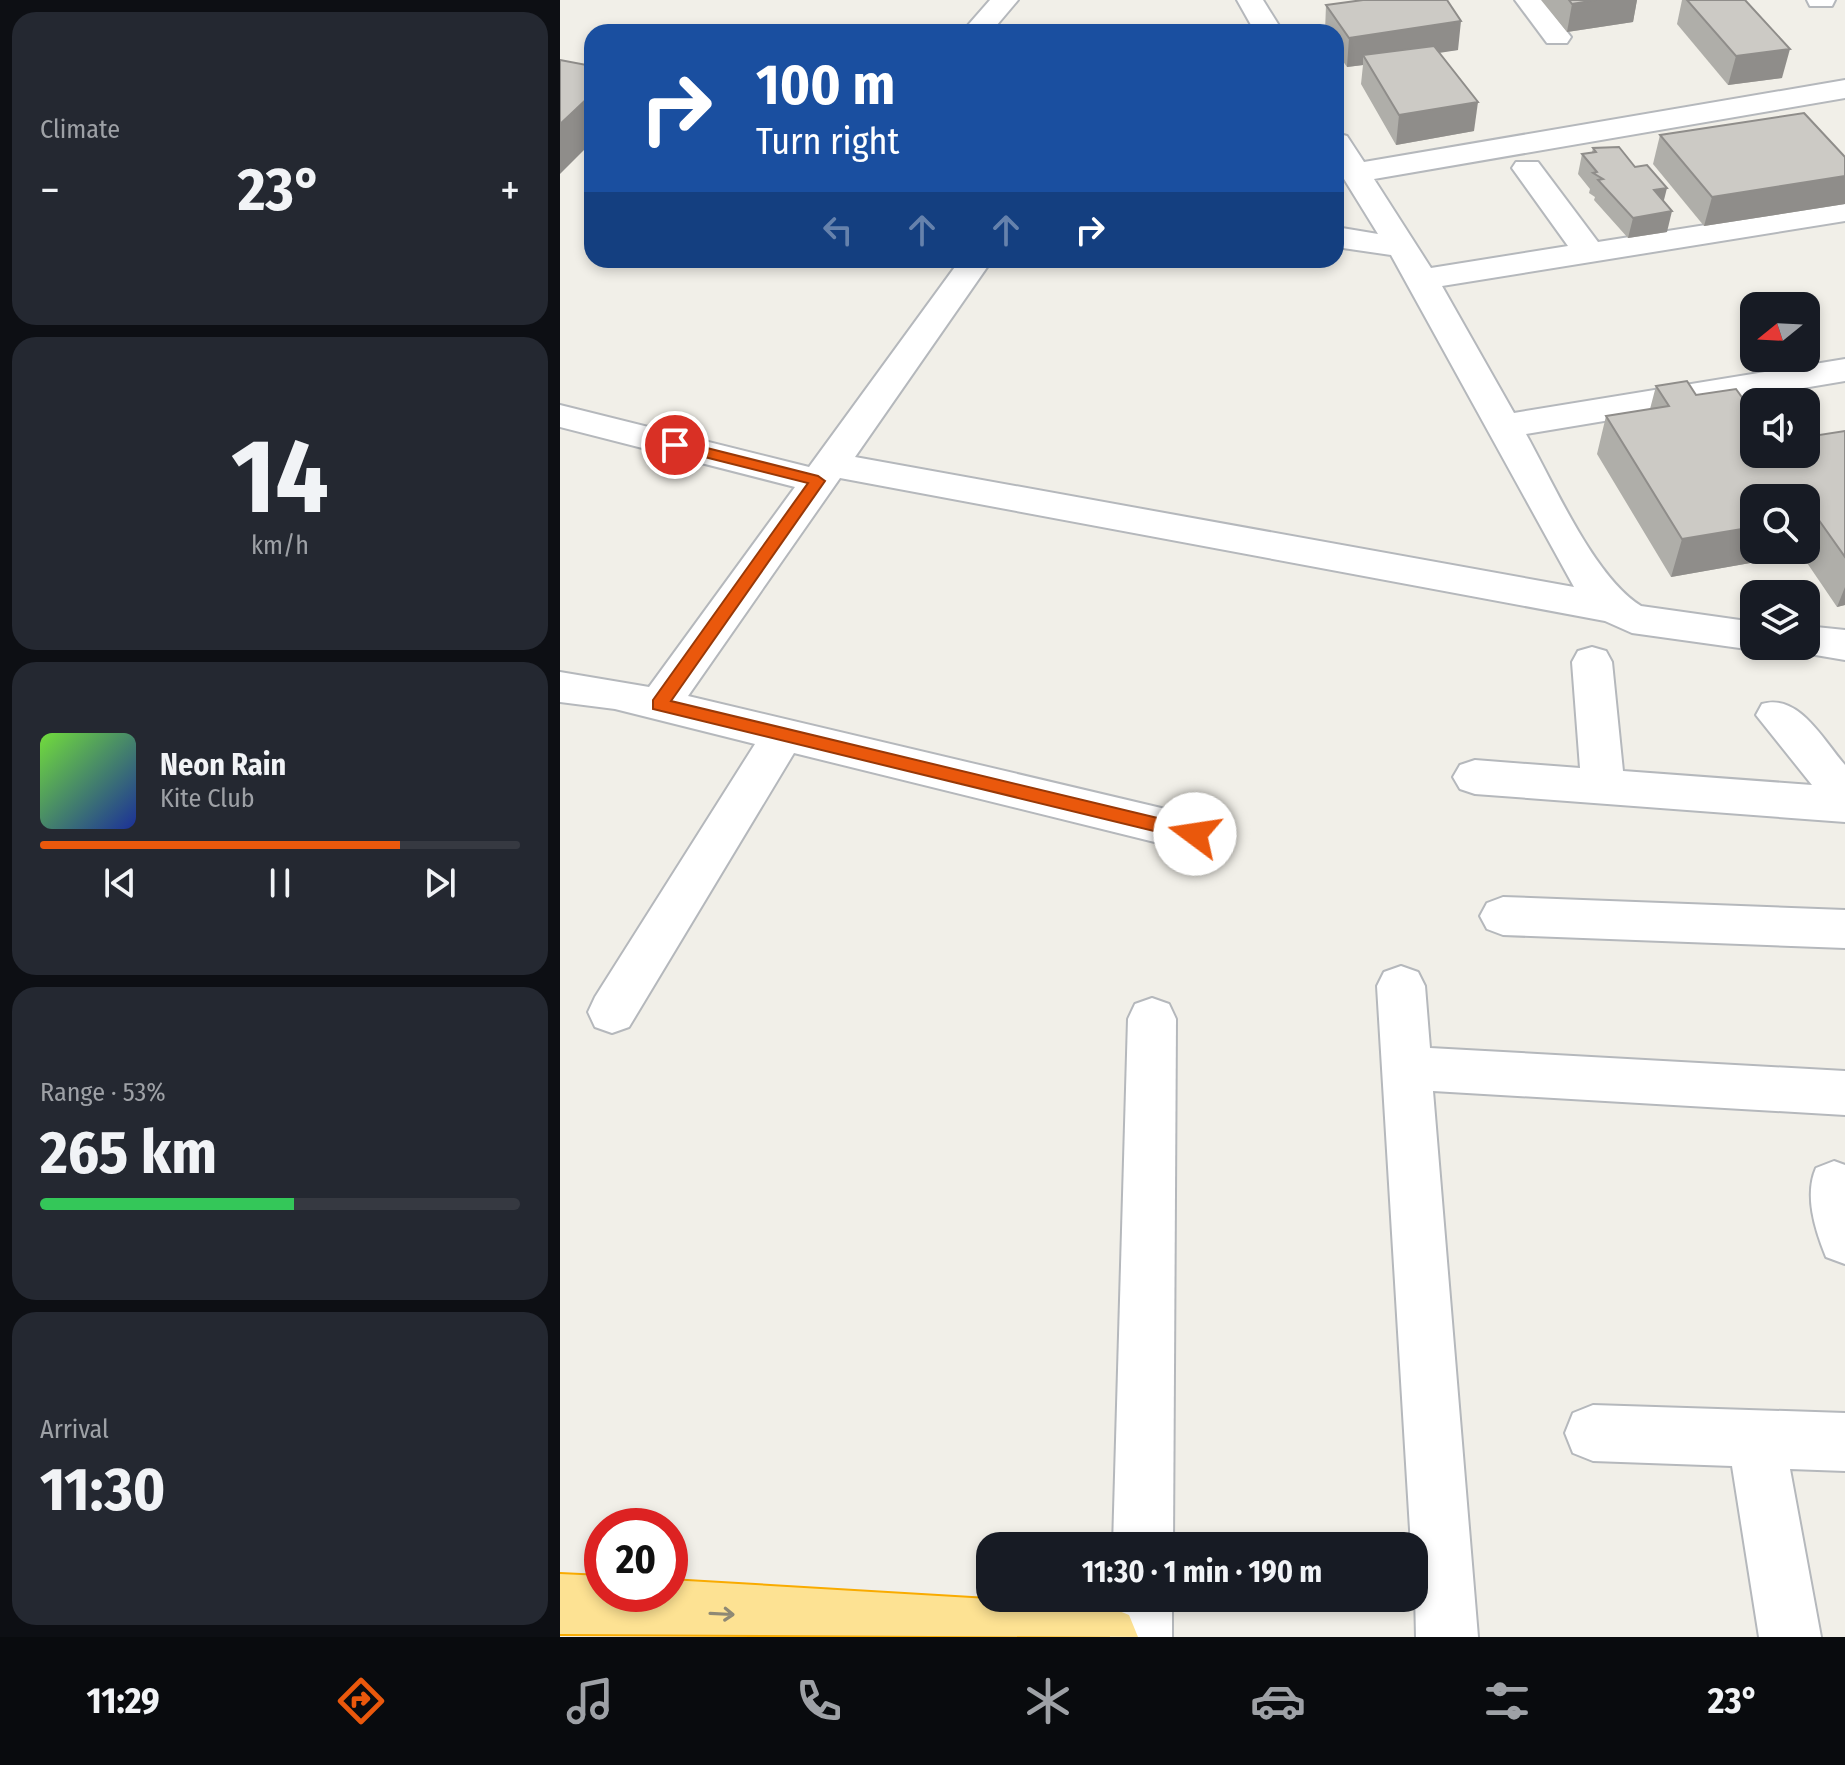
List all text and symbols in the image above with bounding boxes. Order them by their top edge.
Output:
text: 100 m [756,52,895,119]
icon: right [624,56,728,160]
text: Climate [40,114,120,145]
text: Turn right [756,120,899,164]
text: 23° [238,154,322,226]
text: − [40,164,60,217]
text: + [500,164,520,217]
icon: left [816,208,860,252]
icon: ahead [900,208,944,252]
icon: ahead [984,208,1028,252]
icon: right [1068,208,1112,252]
north arrow [1740,292,1820,372]
map controls [1740,292,1820,660]
button: sound [1740,388,1820,468]
pin [641,411,709,479]
text: 14 [231,415,329,540]
icon: arrive [653,423,697,467]
button: search [1740,484,1820,564]
text: km/h [251,530,309,561]
button: layers [1740,580,1820,660]
text: Neon Rain [160,747,286,783]
text: Kite Club [160,783,255,814]
position arrow [1153,792,1237,876]
icon: previous [98,861,142,905]
icon: pause [258,861,302,905]
icon: next [418,861,462,905]
text: Range · 53% [40,1077,166,1108]
text: 265 km [40,1117,217,1189]
text: Arrival [40,1414,109,1445]
text: 11:30 [40,1454,166,1526]
speed limit sign: 20 [584,1508,688,1612]
text: 11:30 · 1 min · 190 m [1082,1554,1322,1590]
one-way arrow [708,1607,735,1622]
icon: directions [333,1673,389,1729]
icon: music [562,1673,618,1729]
icon: phone [791,1673,847,1729]
icon: climate [1020,1673,1076,1729]
icon: car [1250,1673,1306,1729]
icon: filters [1479,1673,1535,1729]
text: 11:29 [87,1679,160,1723]
text: 23° [1708,1679,1758,1723]

